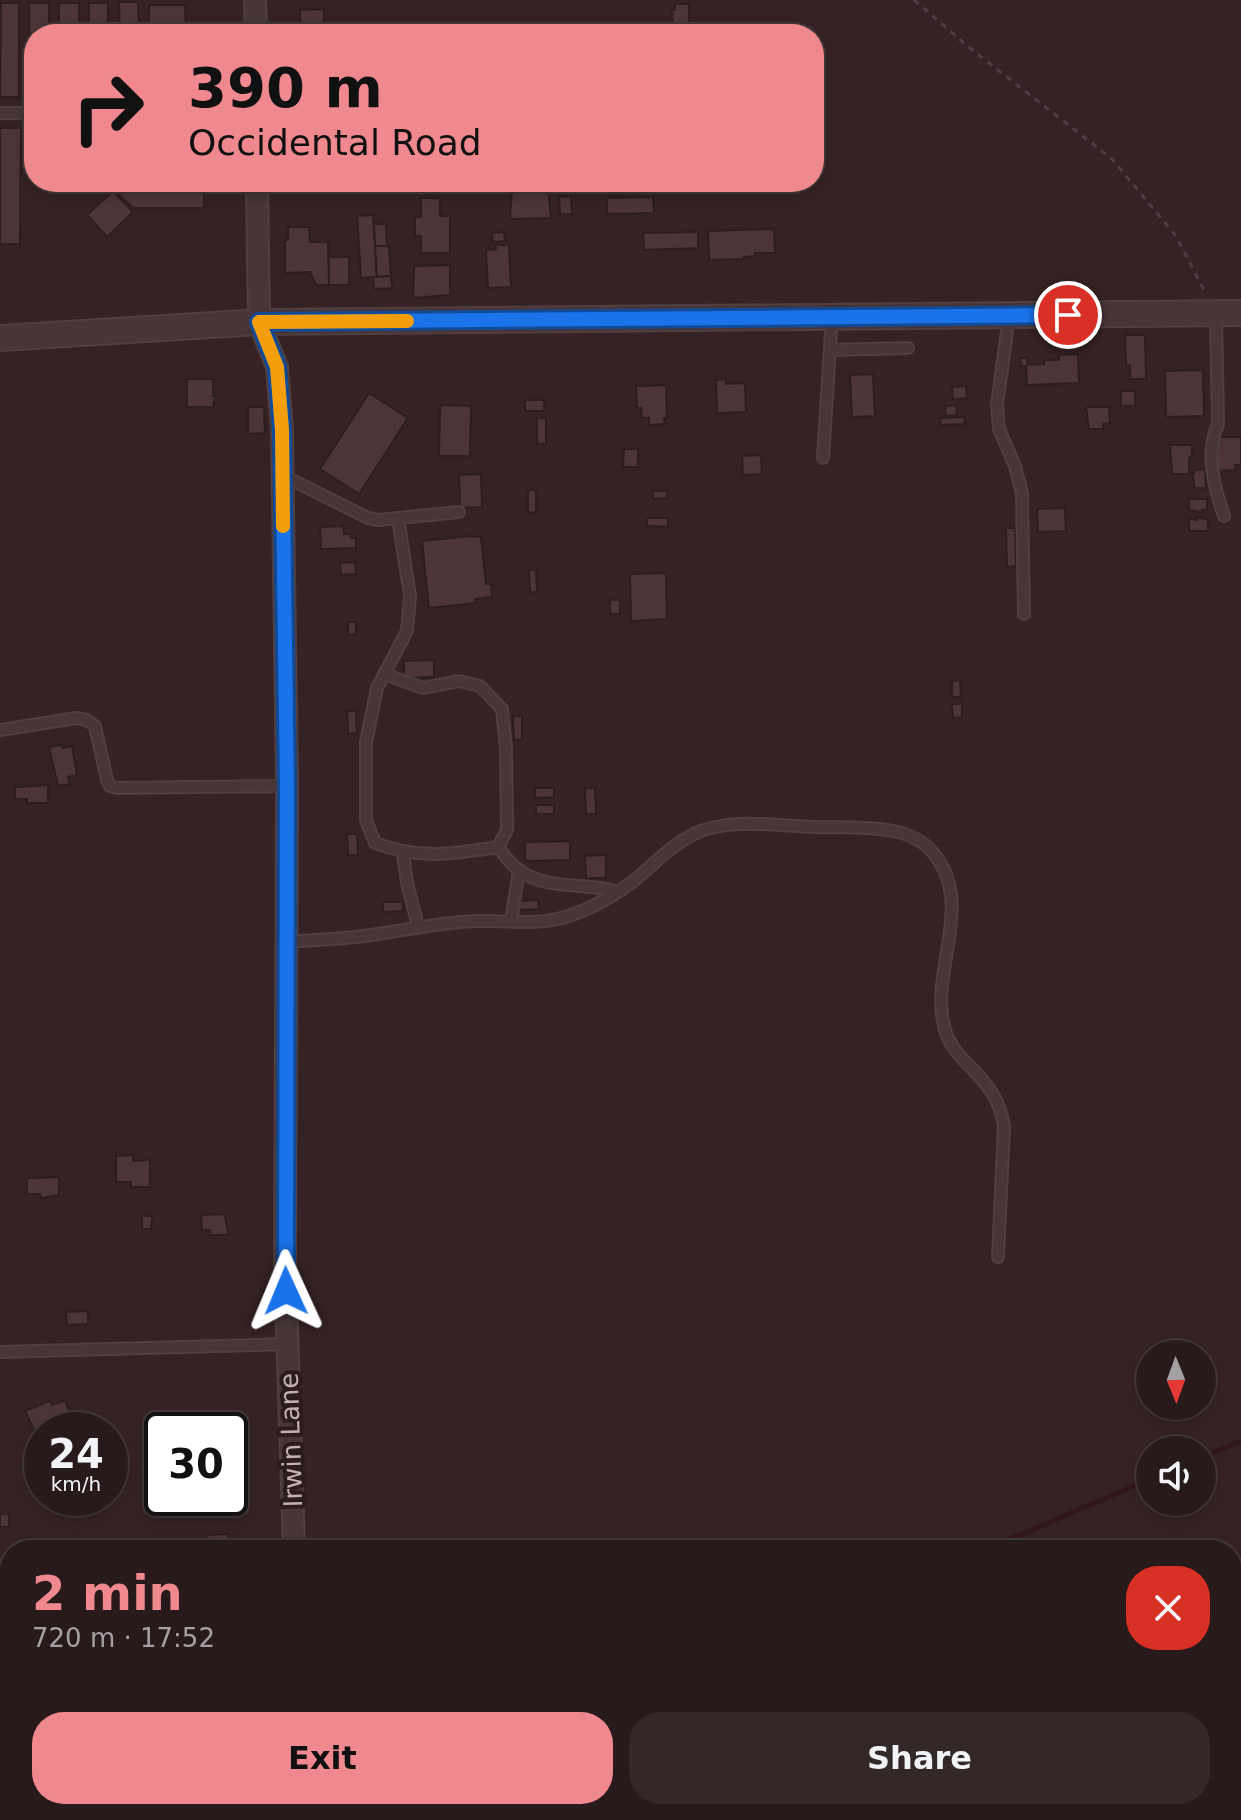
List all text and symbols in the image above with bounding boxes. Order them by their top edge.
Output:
text: 390 m [188,55,383,120]
icon: right [56,56,160,160]
text: Occidental Road [188,122,482,163]
pin [1034,281,1102,349]
icon: arrive [1046,293,1090,337]
position arrow [244,1249,328,1333]
north arrow [1136,1340,1216,1420]
map controls [1136,1340,1216,1516]
street label: Irwin Lane [274,1372,308,1508]
speed limit sign: 30 [144,1412,248,1516]
text: 24 [48,1431,104,1477]
button: sound [1136,1436,1216,1516]
text: km/h [51,1472,101,1496]
text: 2 min [32,1565,183,1621]
button: close [1126,1566,1210,1650]
text: 720 m · 17:52 [32,1623,215,1653]
button: Exit [32,1712,613,1804]
button: Share [629,1712,1210,1804]

